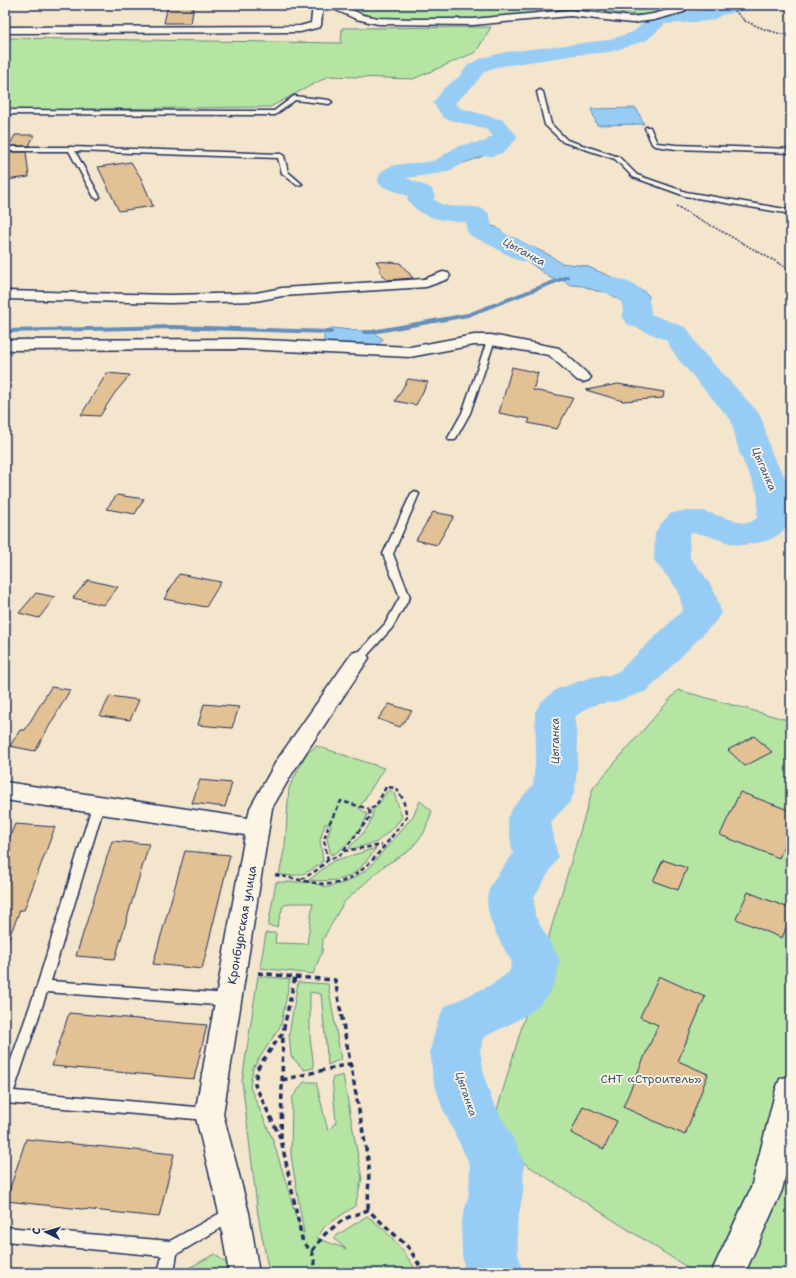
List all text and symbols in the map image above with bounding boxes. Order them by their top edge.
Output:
water label: Цыганка [500,234,548,270]
water label: Цыганка [748,445,780,493]
water label: Цыганка [548,718,563,764]
street label: Кронбургская улица [224,864,260,986]
water label: Цыганка [451,1070,481,1119]
park label: СНТ «Строитель» [600,1071,702,1087]
north arrow [26,1212,66,1252]
text: С [29,1227,44,1235]

